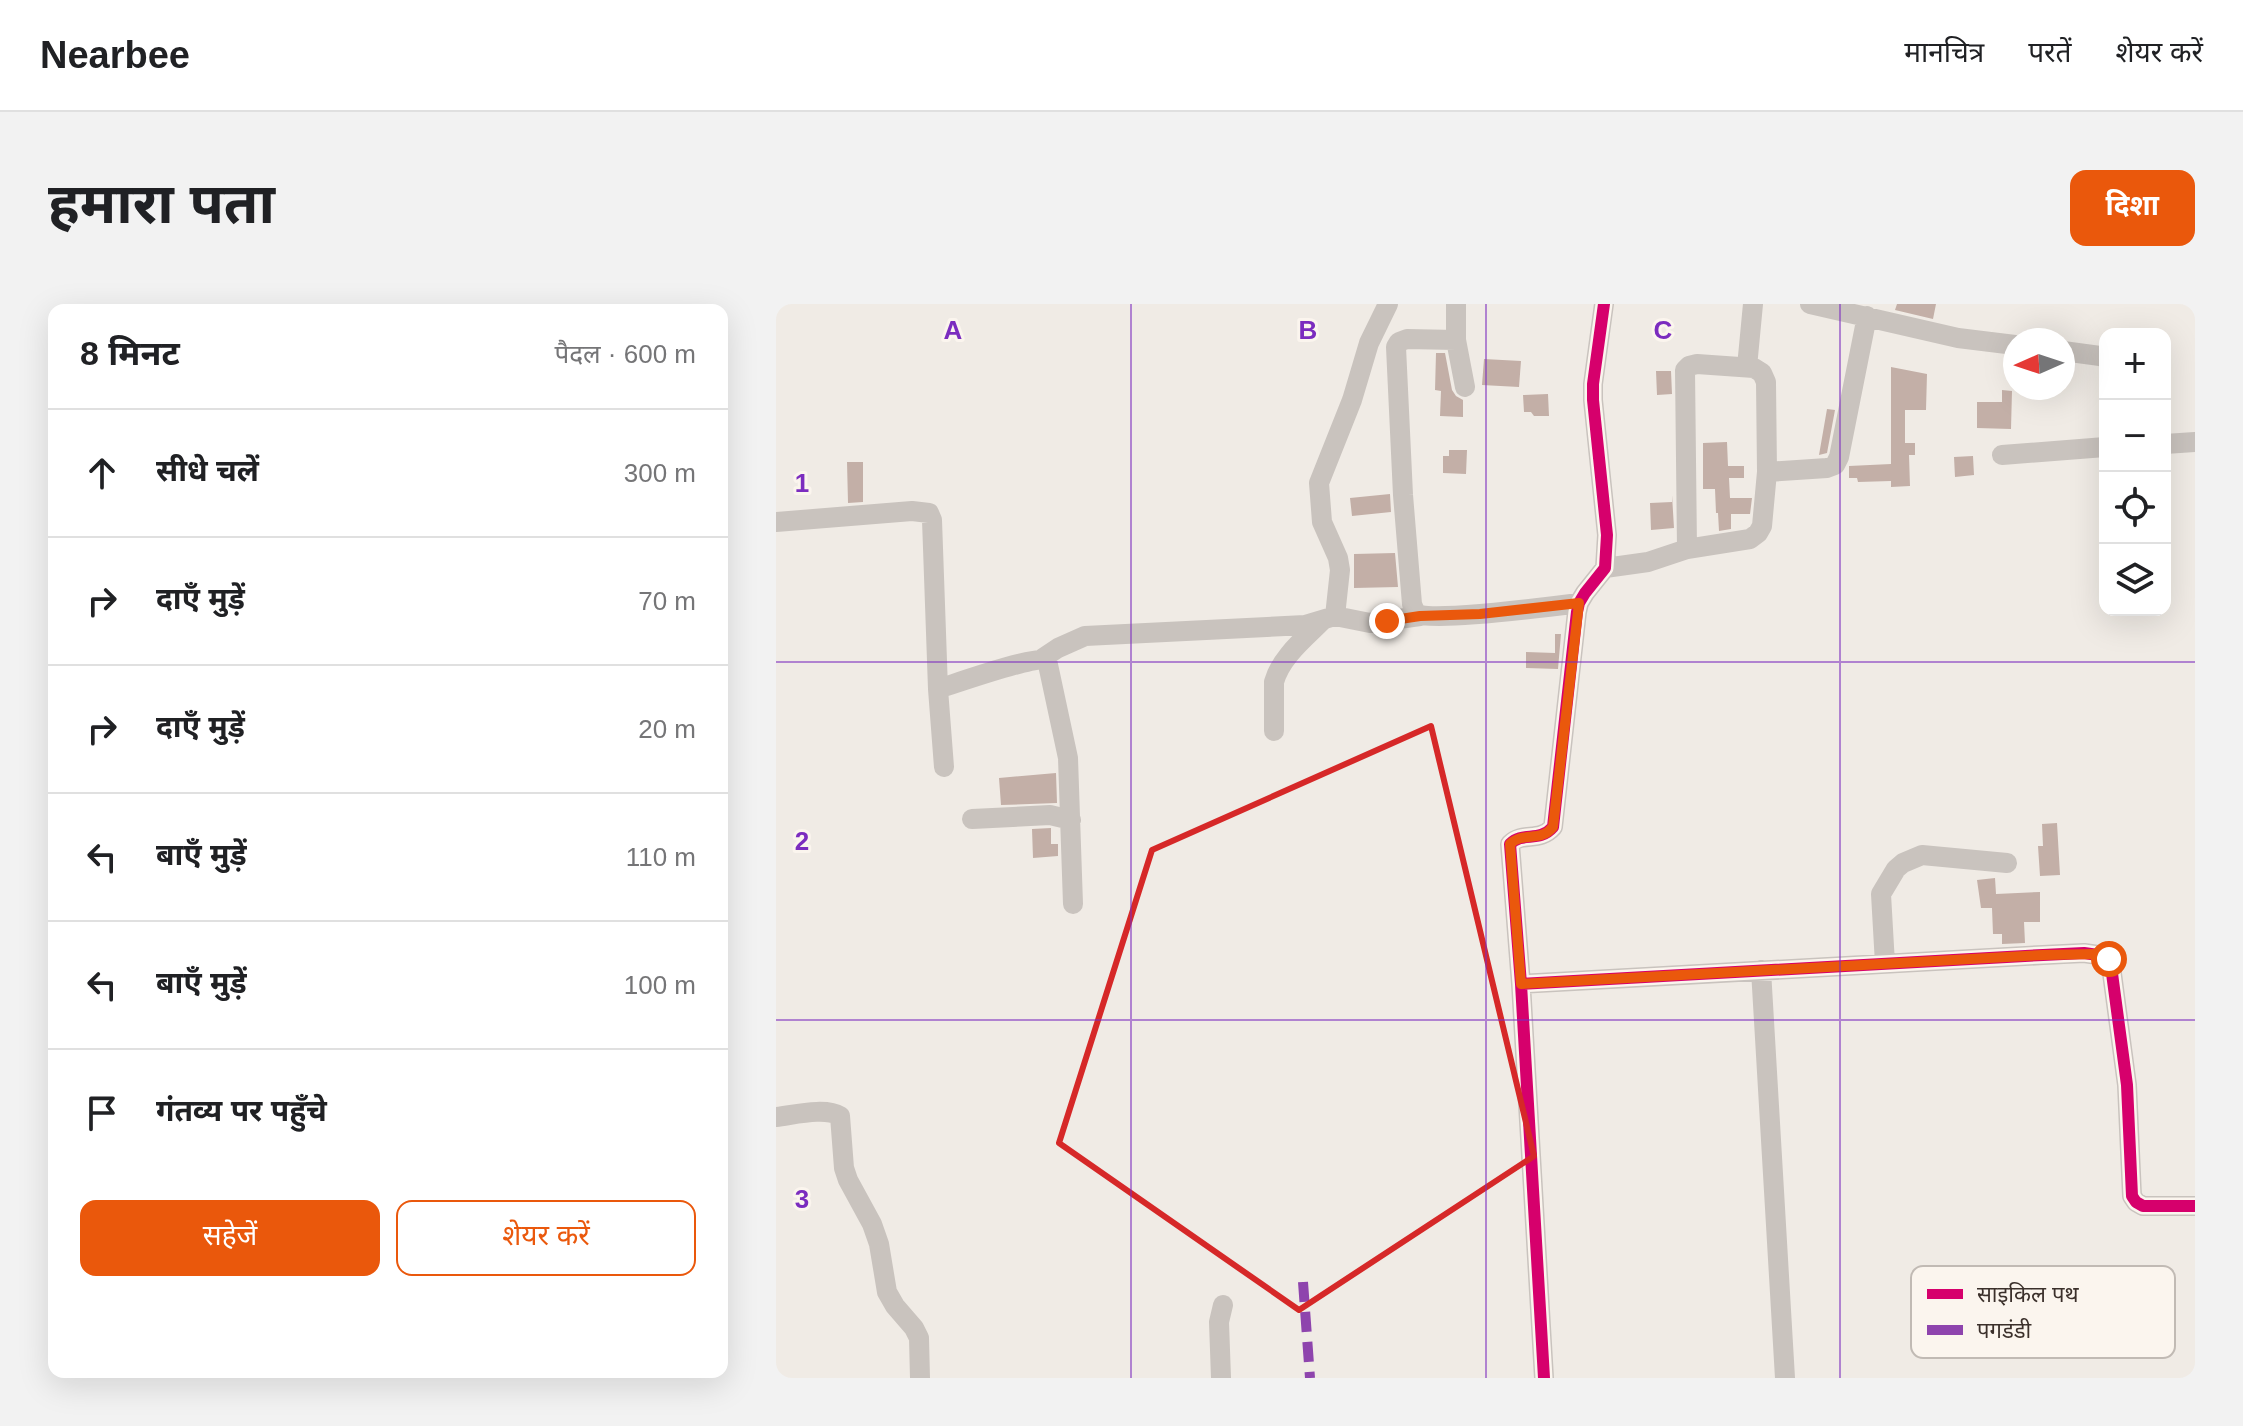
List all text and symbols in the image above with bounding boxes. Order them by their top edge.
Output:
text: Nearbee [40,34,190,76]
text: मानचित्र [1904,37,1984,68]
text: परतें [2028,37,2072,68]
text: शेयर करें [2116,37,2203,68]
button: दिशा [2070,170,2195,246]
text: हमारा पता [48,172,275,235]
text: A [944,315,963,345]
text: B [1299,315,1317,345]
text: C [1654,315,1673,345]
north arrow [2003,328,2075,400]
map controls [2099,328,2171,616]
button: + [2099,328,2171,400]
text: 8 मिनट [80,334,180,372]
text: पैदल · 600 m [554,339,696,369]
button: − [2099,400,2171,472]
icon: ahead [80,451,124,495]
text: सीधे चलें [156,454,259,487]
text: 300 m [624,458,696,488]
text: 1 [795,468,809,498]
button: locate [2099,472,2171,544]
button: layers [2099,544,2171,616]
icon: right [80,579,124,623]
text: दाएँ मुड़ें [156,582,245,615]
text: 70 m [638,586,696,616]
route end [1369,603,1405,639]
icon: right [80,707,124,751]
text: दाएँ मुड़ें [156,710,245,743]
text: 20 m [638,714,696,744]
text: 2 [795,826,809,856]
icon: left [80,835,124,879]
text: बाएँ मुड़ें [156,838,247,871]
text: 110 m [626,842,696,872]
route start [2091,941,2127,977]
icon: left [80,963,124,1007]
text: बाएँ मुड़ें [156,966,247,999]
text: 100 m [624,970,696,1000]
icon: arrive [80,1091,124,1135]
text: गंतव्य पर पहुँचे [156,1094,327,1127]
text: 3 [795,1184,809,1214]
button: सहेजें [80,1200,380,1276]
button: शेयर करें [396,1200,696,1276]
legend [1911,1266,2175,1358]
text: साइकिल पथ [1977,1282,2079,1307]
text: पगडंडी [1977,1318,2031,1343]

